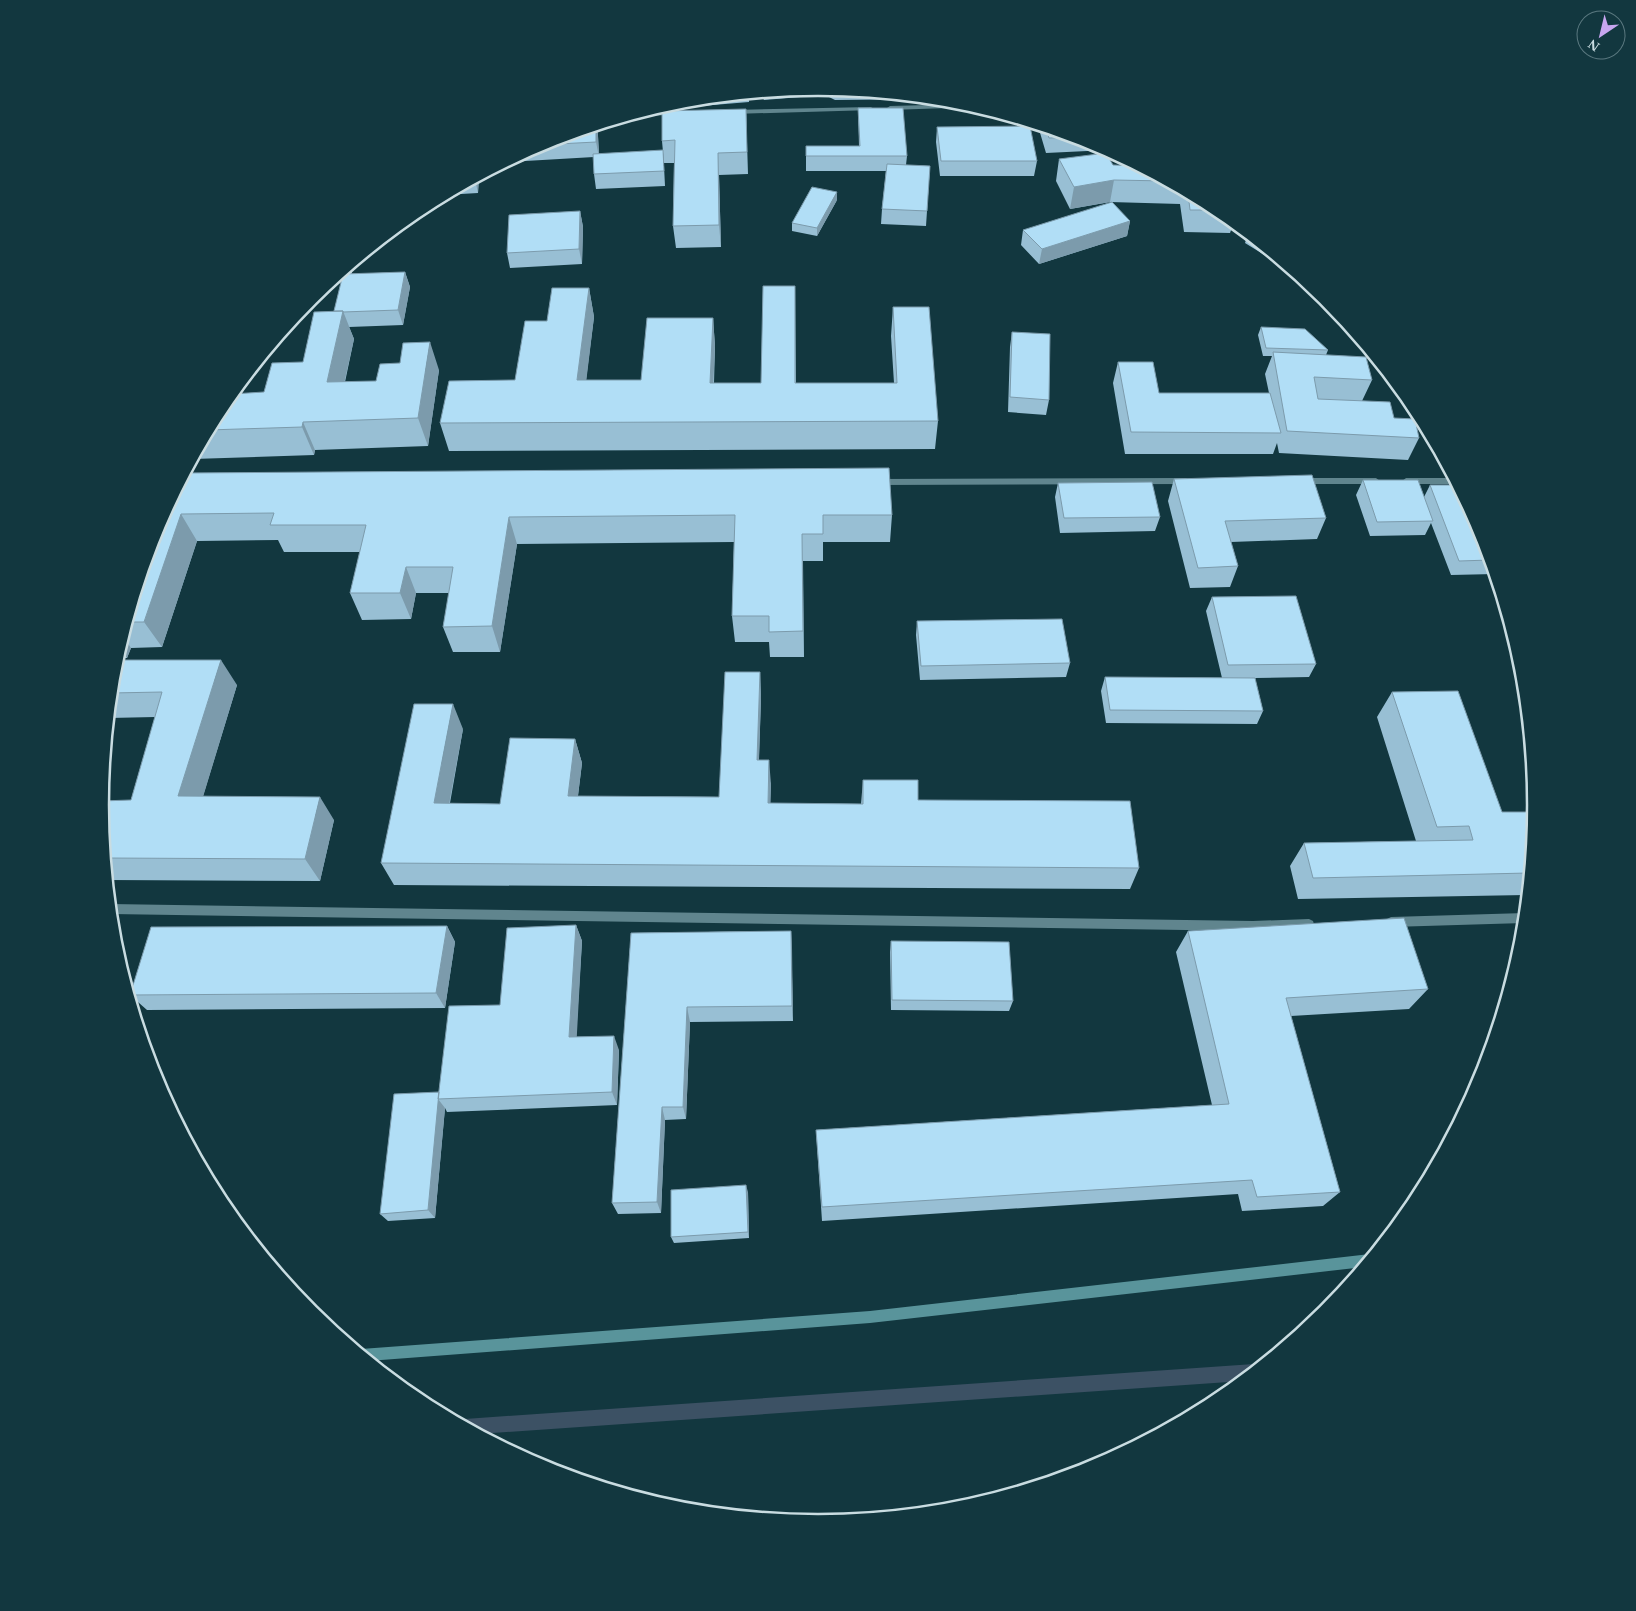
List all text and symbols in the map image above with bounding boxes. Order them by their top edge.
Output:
north arrow [1576,10,1626,60]
text: N [1585,36,1602,54]

